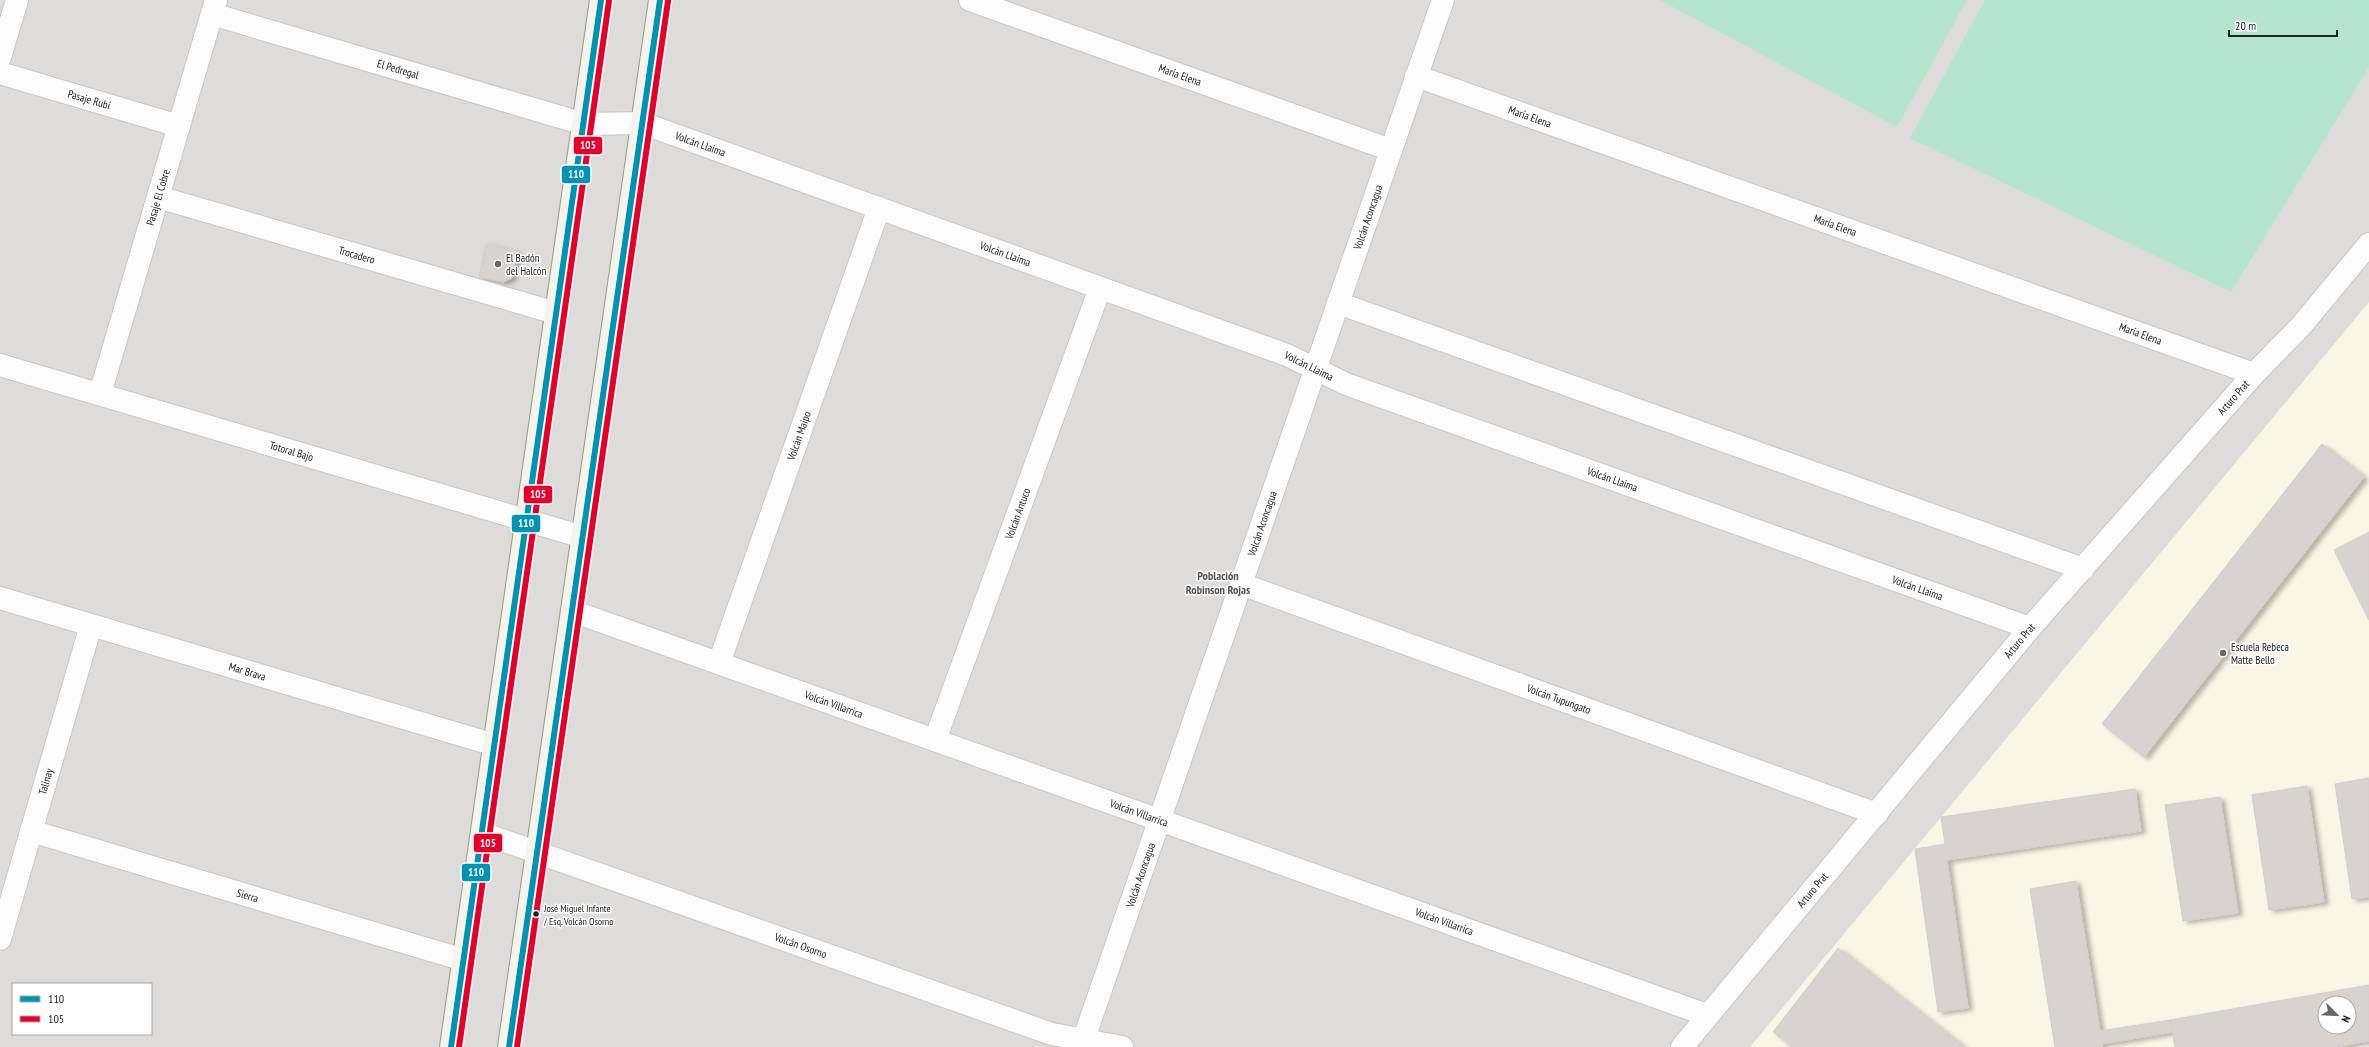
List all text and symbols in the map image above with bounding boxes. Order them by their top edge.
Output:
scale bar [2229,12,2337,38]
text: 20 m [2235,18,2256,33]
street label: El Pedregal [376,56,421,82]
street label: María Elena [1157,61,1203,89]
street label: Pasaje Rubí [66,86,113,112]
street label: María Elena [1507,102,1553,131]
street label: Volcán Llaima [672,128,728,160]
line badge: 105 [573,136,603,155]
text: 105 [580,138,596,152]
line badge: 110 [561,165,591,184]
street label: Pasaje El Cobre [143,167,173,227]
text: 110 [568,167,584,181]
street label: Volcán Aconcagua [1350,183,1386,252]
street label: María Elena [1812,211,1859,239]
street label: Volcán Llaima [977,238,1033,269]
street label: Trocadero [337,243,377,267]
place label: El Badón del Halcón [506,251,547,278]
marker: El Badón del Halcón [493,259,503,269]
street label: María Elena [2117,320,2164,348]
street label: Volcán Llaima [1281,347,1336,384]
street label: Arturo Prat [2214,377,2252,418]
street label: Volcán Maipo [784,409,814,463]
street label: Totoral Bajo [268,438,316,464]
street label: Volcán Llaima [1584,463,1640,495]
line badge: 105 [523,485,553,504]
street label: Volcán Antuco [1002,486,1033,542]
text: 105 [530,487,546,501]
street label: Volcán Aconcagua [1244,489,1280,559]
line badge: 110 [511,514,541,533]
text: 110 [518,516,534,530]
district label: Población Robinson Rojas [1186,568,1250,597]
street label: Volcán Llaima [1889,572,1945,603]
street label: Arturo Prat [2001,620,2038,661]
place label: Escuela Rebeca Matte Bello [2231,640,2289,667]
marker: Escuela Rebeca Matte Bello [2218,648,2228,658]
street label: Mar Brava [227,659,268,684]
street label: Volcán Tupungato [1524,681,1593,717]
street label: Volcán Villarrica [802,687,865,721]
street label: Talinay [35,766,56,796]
street label: Volcán Villarrica [1107,796,1170,830]
line badge: 105 [473,833,503,853]
text: 105 [480,836,496,850]
street label: Volcán Aconcagua [1122,841,1158,910]
line badge: 110 [461,863,491,882]
text: 110 [468,865,484,879]
street label: Arturo Prat [1794,870,1831,911]
street label: Sierra [235,886,260,905]
place label: José Miguel Infante / Esq. Volcán Osorno [543,902,614,928]
street label: Volcán Villarrica [1412,904,1475,938]
marker: José Miguel Infante / Esq. Volcán Osorno [531,909,541,919]
street label: Volcán Osorno [772,929,829,961]
legend [12,983,152,1035]
text: 110 [48,991,64,1006]
north arrow [2317,995,2357,1035]
text: 105 [48,1011,64,1026]
text: N [2339,1014,2354,1025]

